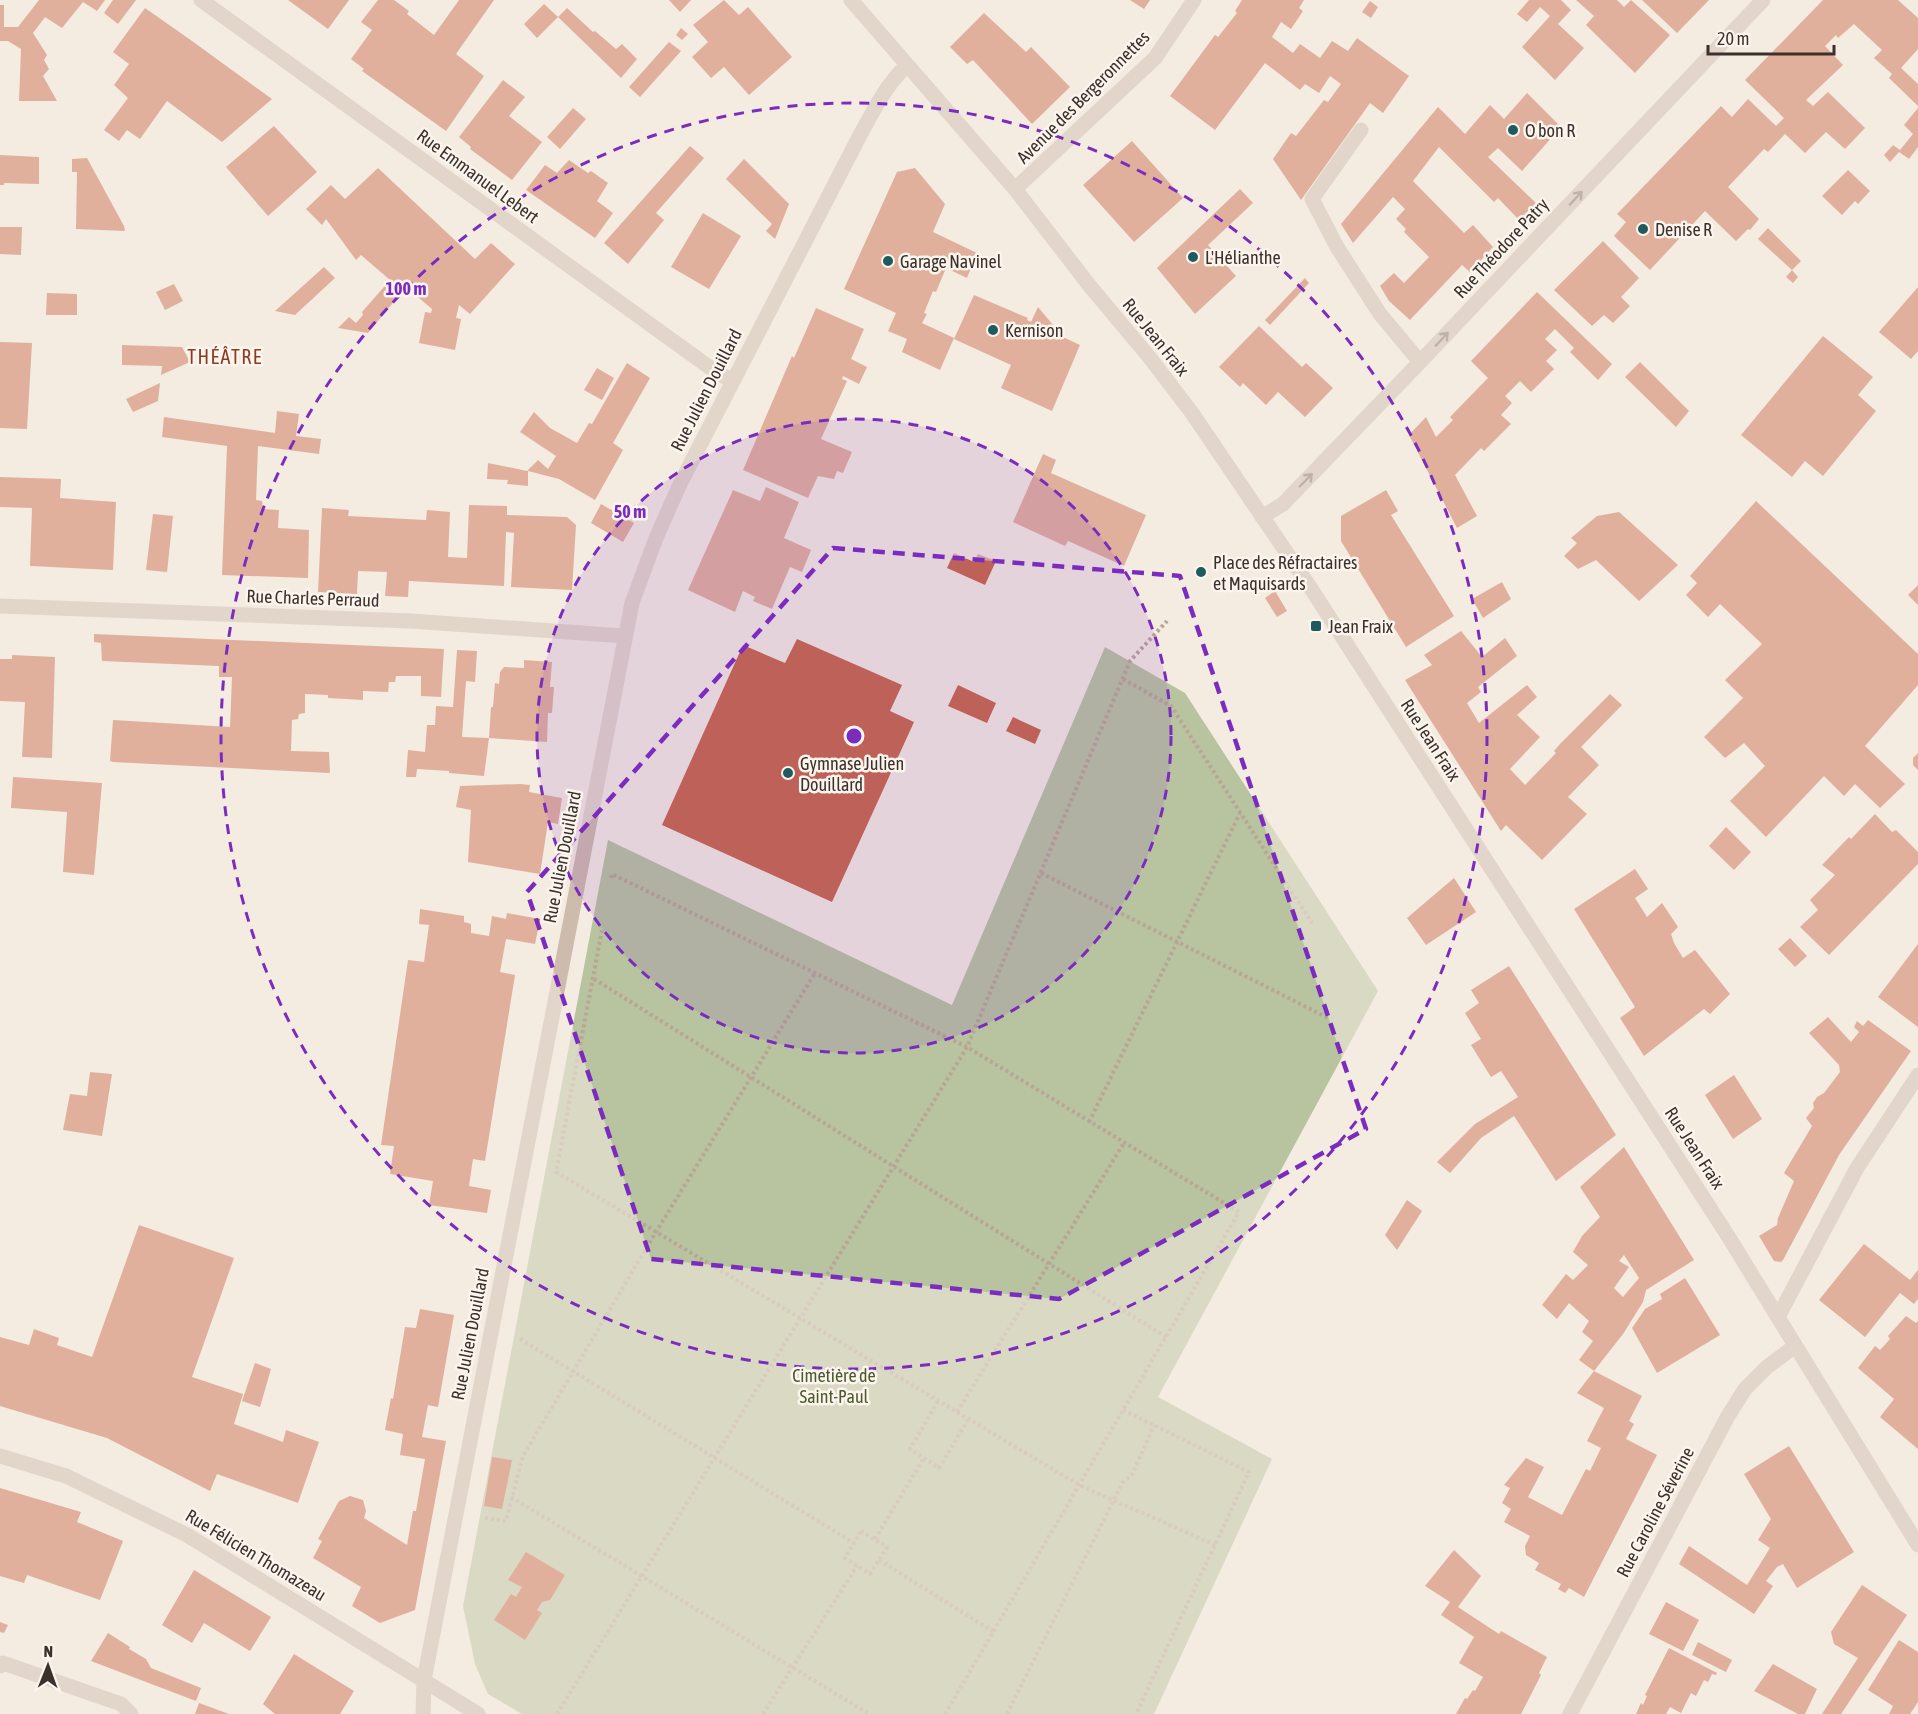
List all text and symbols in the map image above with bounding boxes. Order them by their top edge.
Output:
scale bar [1708,18,1834,56]
street label: Avenue des Bergeronnettes [1012,26,1154,168]
text: 20 m [1717,28,1749,49]
place label: O bon R [1525,120,1575,141]
marker: O bon R [1506,123,1520,137]
street label: Rue Emmanuel Lebert [413,125,543,227]
one-way arrow [1569,190,1583,205]
street label: Rue Théodore Patry [1449,194,1553,302]
place label: Denise R [1655,219,1712,240]
marker: Denise R [1636,222,1650,236]
place label: L'Hélianthe [1205,247,1281,268]
marker: L'Hélianthe [1186,250,1200,264]
place label: Garage Navinel [900,251,1002,272]
marker: Garage Navinel [881,254,895,268]
text: 100 m [386,278,426,299]
street label: Rue Jean Fraix [1118,294,1194,380]
place label: Kernison [1005,320,1063,341]
marker: Kernison [986,323,1000,337]
street label: Rue Julien Douillard [666,325,746,455]
one-way arrow [1435,332,1449,347]
district label: THÉÂTRE [187,345,263,368]
one-way arrow [1299,472,1314,487]
text: 50 m [614,501,646,522]
place label: Place des Réfractaires et Maquisards [1213,552,1357,594]
marker: Place des Réfractaires et Maquisards [1194,565,1208,579]
street label: Rue Charles Perraud [246,585,380,611]
place label: Jean Fraix [1328,616,1393,637]
marker: Jean Fraix [1309,619,1323,633]
street label: Rue Jean Fraix [1397,695,1465,785]
centre of rings [844,726,864,746]
place label: Gymnase Julien Douillard [800,753,904,795]
marker: Gymnase Julien Douillard [781,766,795,780]
street label: Rue Julien Douillard [539,789,585,925]
street label: Rue Jean Fraix [1661,1103,1729,1193]
street label: Rue Julien Douillard [447,1266,493,1402]
park label: Cimetière de Saint-Paul [792,1365,876,1407]
street label: Rue Caroline Séverine [1612,1443,1698,1581]
street label: Rue Félicien Thomazeau [182,1505,330,1605]
north arrow [18,1636,78,1696]
text: N [43,1642,53,1660]

